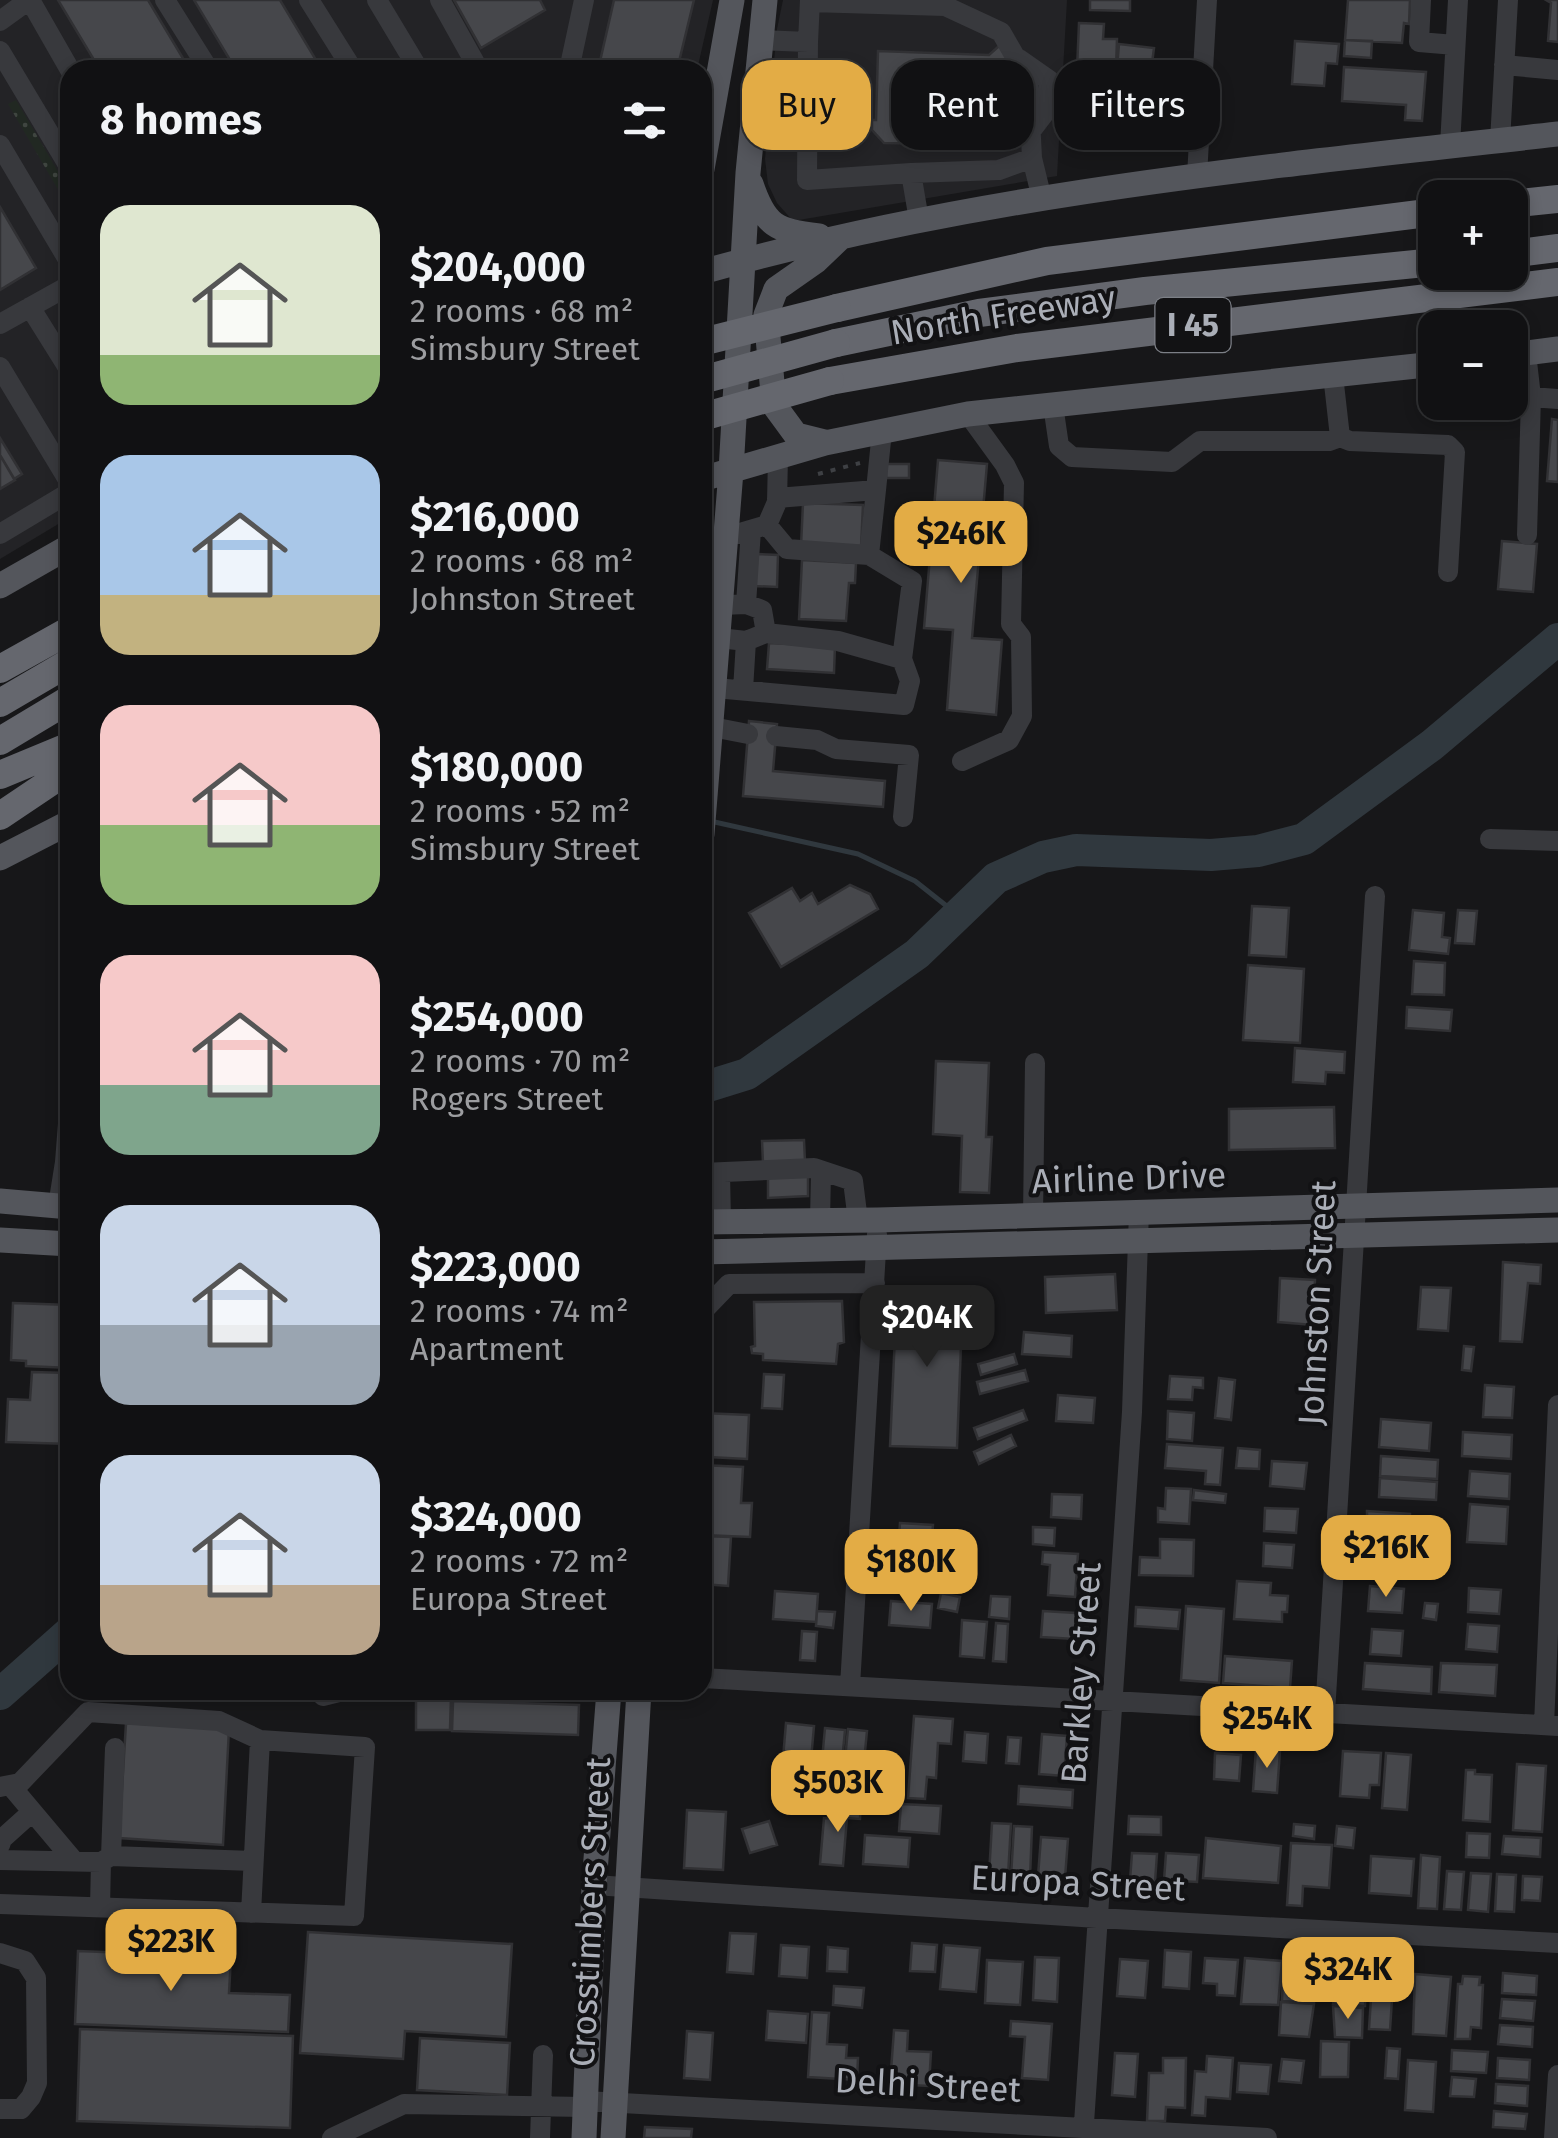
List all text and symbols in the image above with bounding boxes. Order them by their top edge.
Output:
chip: Buy [742,60,871,150]
chip: Rent [891,60,1034,150]
chip: Filters [1054,60,1220,150]
icon: filters [617,93,672,148]
text: 8 homes [100,95,262,145]
map controls [1418,180,1528,420]
button: + [1418,180,1528,290]
text: $204,000 [410,242,586,292]
icon: home [180,245,300,365]
street label: North Freeway [887,276,1119,354]
text: 2 rooms · 68 m² [410,292,633,330]
road number: I 45 [1156,298,1230,352]
button: − [1418,310,1528,420]
text: Simsbury Street [410,330,640,368]
text: $216,000 [410,492,580,542]
icon: home [180,495,300,615]
pin: $246K [891,501,1031,586]
text: $246K [916,514,1006,552]
text: 2 rooms · 68 m² [410,542,633,580]
text: Johnston Street [410,580,635,618]
text: $180,000 [410,742,583,792]
icon: home [180,745,300,865]
text: 2 rooms · 52 m² [410,792,630,830]
text: Simsbury Street [410,830,640,868]
text: $254,000 [410,992,584,1042]
icon: home [180,995,300,1115]
text: 2 rooms · 70 m² [410,1042,630,1080]
text: Rogers Street [410,1080,603,1118]
street label: Airline Drive [1031,1154,1227,1202]
street label: Johnston Street [1290,1179,1344,1427]
text: $223,000 [410,1242,581,1292]
icon: home [180,1245,300,1365]
pin: $204K [857,1285,997,1370]
text: 2 rooms · 74 m² [410,1292,629,1330]
text: $204K [882,1298,972,1336]
text: Apartment [410,1330,564,1368]
text: $324,000 [410,1492,582,1542]
icon: home [180,1495,300,1615]
pin: $216K [1316,1515,1456,1600]
text: $216K [1343,1528,1429,1566]
pin: $180K [841,1529,981,1614]
text: 2 rooms · 72 m² [410,1542,628,1580]
text: $180K [867,1542,955,1580]
street label: Barkley Street [1052,1560,1110,1785]
text: Europa Street [410,1580,607,1618]
pin: $254K [1197,1686,1337,1771]
text: $254K [1222,1699,1312,1737]
pin: $503K [768,1750,908,1835]
street label: Crosstimbers Street [561,1756,619,2068]
text: $503K [793,1763,883,1801]
street label: Europa Street [969,1856,1187,1910]
pin: $223K [101,1909,241,1994]
text: $223K [127,1922,215,1960]
pin: $324K [1278,1937,1418,2022]
text: $324K [1304,1950,1392,1988]
street label: Delhi Street [834,2059,1023,2111]

